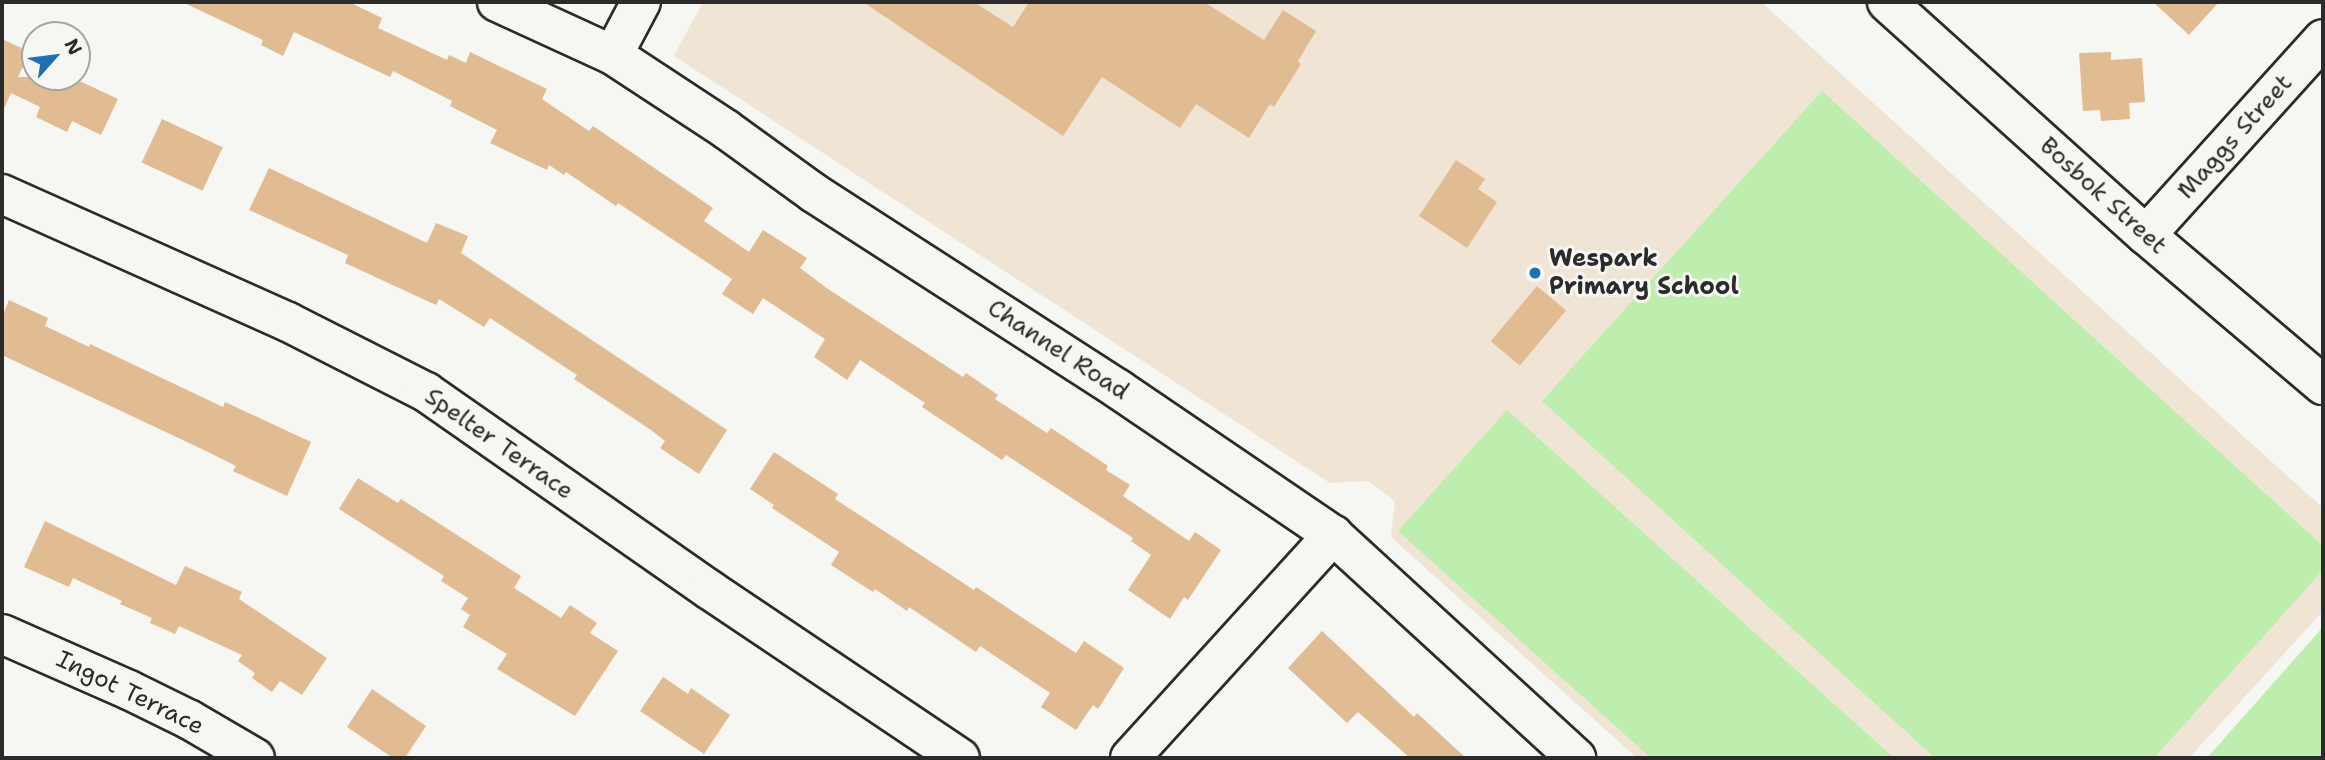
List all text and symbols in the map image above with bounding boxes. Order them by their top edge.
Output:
north arrow [21,21,91,91]
text: N [59,34,88,59]
street label: Maggs Street [2172,69,2298,205]
street label: Bosbok Street [2034,132,2172,260]
place label: Wespark Primary School [1549,245,1739,301]
marker: Wespark Primary School [1527,265,1543,281]
street label: Channel Road [982,294,1134,406]
street label: Spelter Terrace [419,382,579,506]
street label: Ingot Terrace [52,645,208,741]

